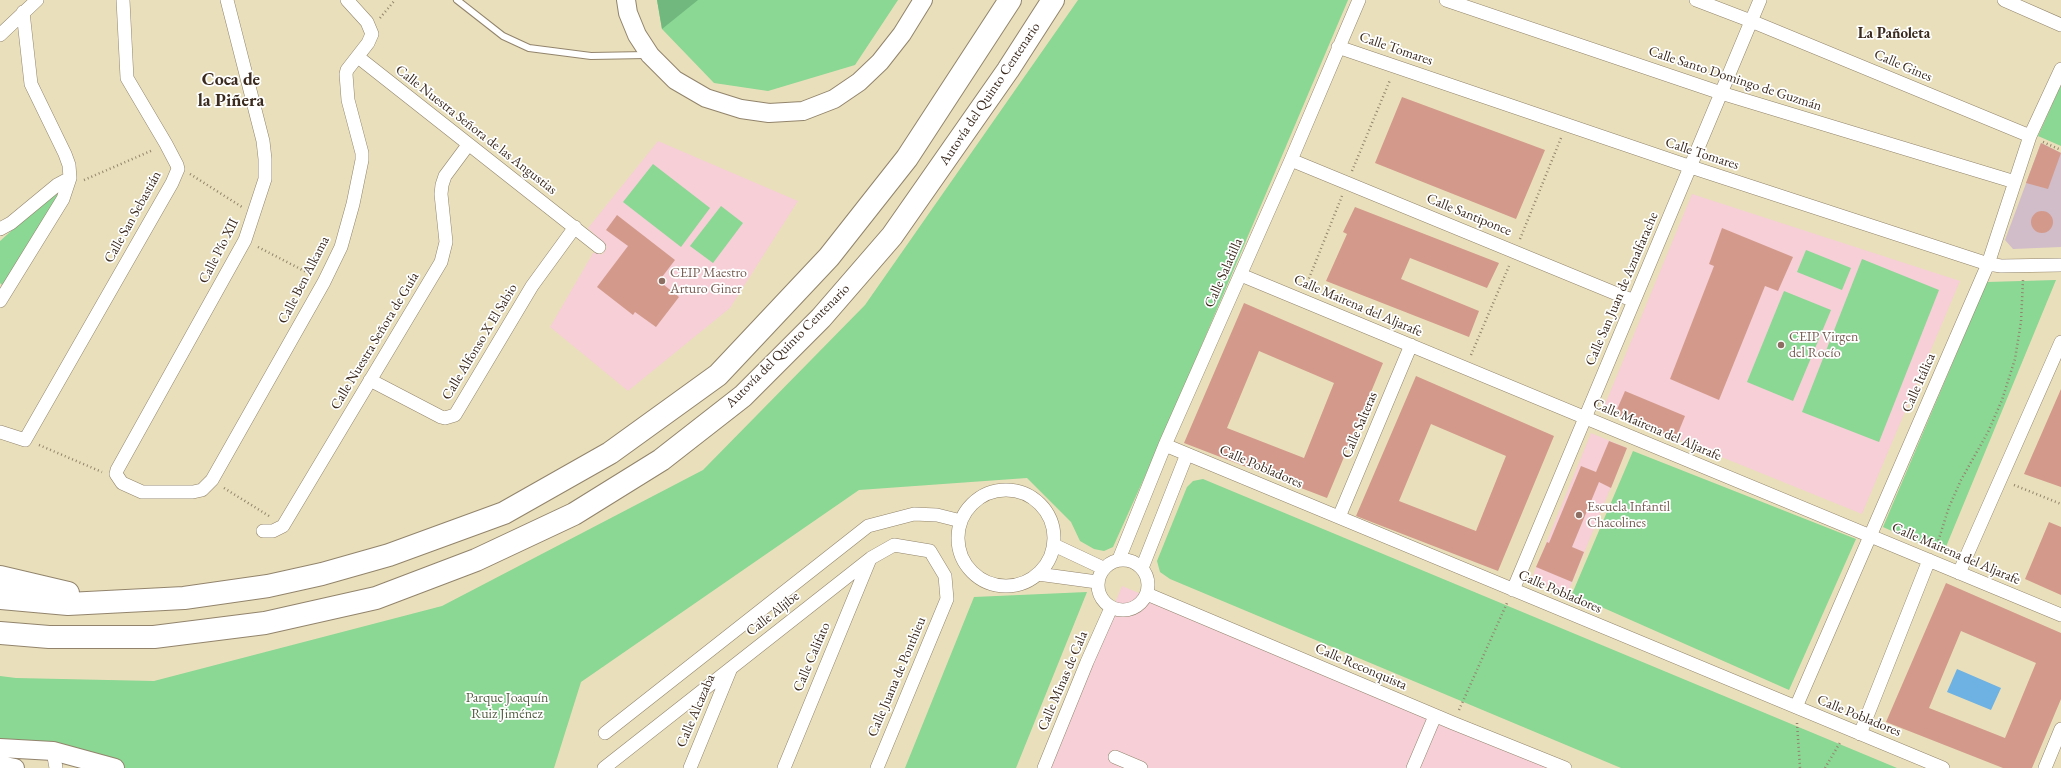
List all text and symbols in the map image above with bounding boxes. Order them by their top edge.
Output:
street label: Autovía del Quinto Centenario [936,19,1044,169]
district label: La Pañoleta [1858,25,1930,43]
street label: Calle Tomares [1357,29,1435,69]
street label: Calle Santo Domingo de Guzmán [1646,43,1824,115]
street label: Calle Gines [1871,46,1935,86]
street label: Calle Nuestra Señora de las Angustias [392,62,560,198]
district label: Coca de la Piñera [198,69,264,112]
street label: Calle Tomares [1663,134,1741,174]
street label: Calle San Sebastián [101,168,165,266]
street label: Calle Santiponce [1424,190,1514,240]
street label: Calle San Juan de Aznalfarache [1582,210,1662,368]
street label: Calle Pío XII [195,216,243,286]
street label: Calle Ben Alkama [275,233,333,327]
street label: Calle Saladilla [1201,236,1247,310]
place label: CEIP Maestro Arturo Giner [670,265,747,298]
street label: Calle Nuestra Señora de Guía [327,269,423,413]
street label: Calle Mairena del Aljarafe [1291,271,1425,341]
marker: CEIP Maestro Arturo Giner [657,276,667,286]
street label: Autovía del Quinto Centenario [722,280,854,412]
street label: Calle Alfonso X El Sabio [439,281,521,403]
place label: CEIP Virgen del Rocío [1789,329,1858,362]
marker: CEIP Virgen del Rocío [1776,340,1786,350]
street label: Calle Itálica [1898,351,1940,415]
street label: Calle Salteras [1338,389,1382,461]
street label: Calle Mairena del Aljarafe [1590,395,1724,465]
street label: Calle Pobladores [1217,442,1305,492]
place label: Escuela Infantil Chacolines [1587,499,1670,532]
marker: Escuela Infantil Chacolines [1574,510,1584,520]
street label: Calle Mairena del Aljarafe [1889,519,2023,589]
street label: Calle Pobladores [1516,567,1604,617]
street label: Calle Aljibe [743,588,803,640]
street label: Calle Juana de Ponthieu [864,615,930,739]
street label: Calle Califato [790,620,834,694]
street label: Calle Minas de Cala [1034,629,1092,733]
street label: Calle Reconquista [1313,640,1409,694]
street label: Calle Alcazaba [673,672,719,750]
park label: Parque Joaquín Ruiz Jiménez [466,690,548,722]
street label: Calle Pobladores [1815,692,1903,740]

